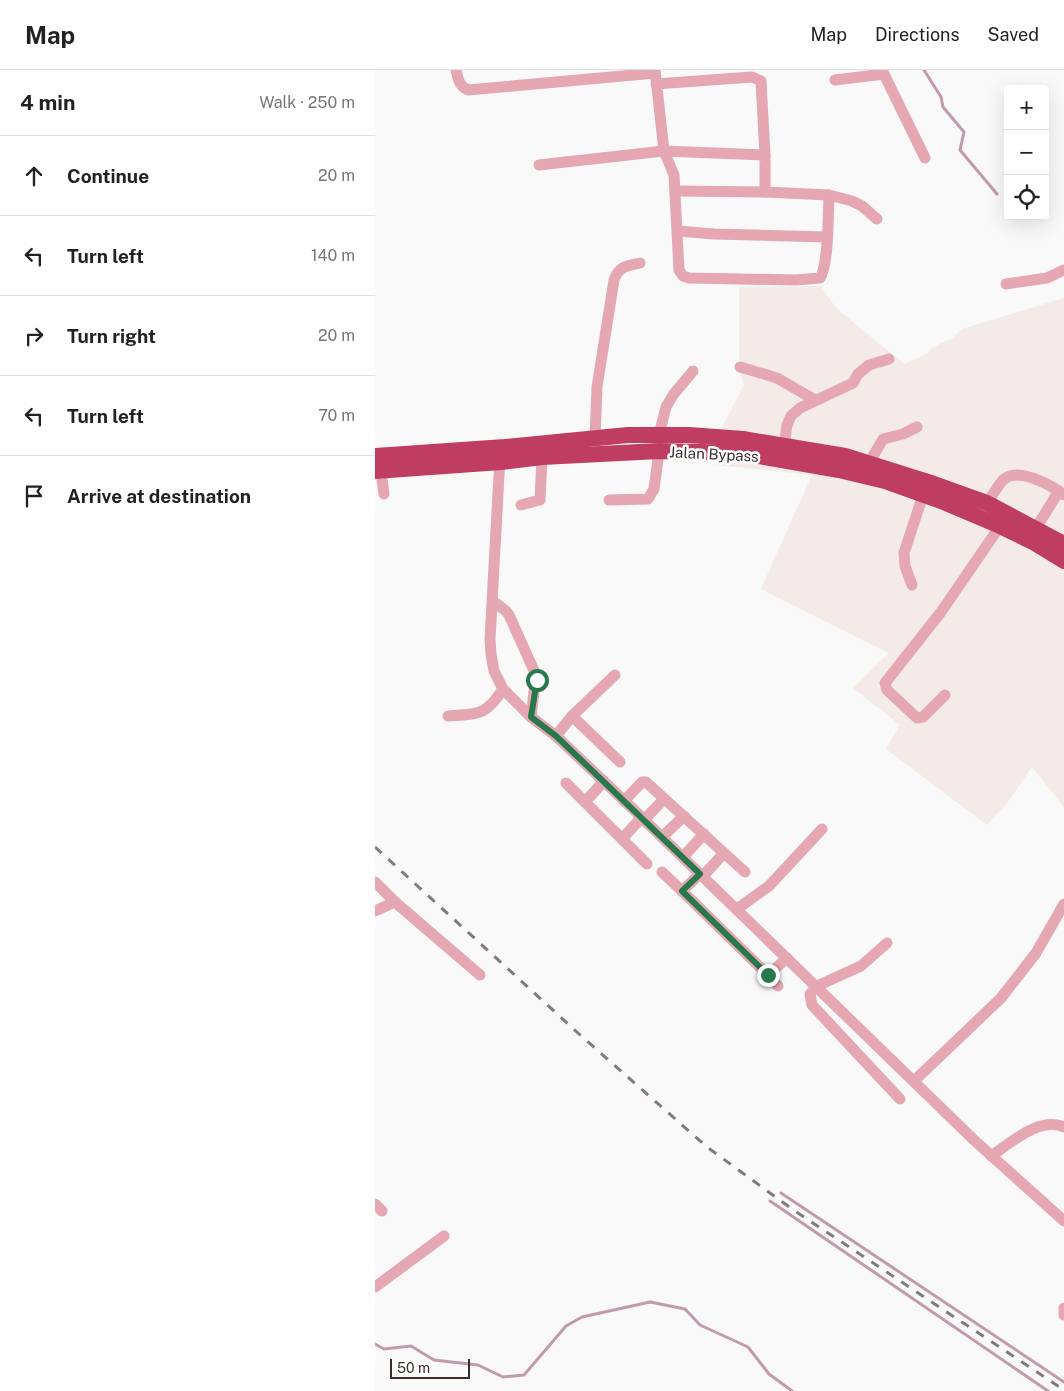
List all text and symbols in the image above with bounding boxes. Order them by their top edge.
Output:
text: Map [25,21,75,49]
text: Map [810,24,847,45]
text: Directions [875,24,960,45]
text: Saved [988,24,1039,45]
map controls [1004,85,1049,220]
button: + [1004,85,1049,130]
text: 4 min [20,90,75,115]
text: Walk · 250 m [259,93,355,112]
button: − [1004,130,1049,175]
icon: ahead [20,162,48,190]
text: Continue [67,165,149,187]
text: 20 m [318,166,355,185]
button: locate [1004,175,1049,220]
icon: left [20,242,48,270]
text: Turn left [67,245,144,267]
text: 140 m [311,246,355,265]
icon: right [20,322,48,350]
text: Turn right [67,325,156,347]
text: 20 m [318,326,355,345]
icon: left [20,402,48,430]
text: Turn left [67,405,144,427]
text: 70 m [318,406,355,425]
street label: Jalan Bypass [669,443,759,465]
icon: arrive [20,482,48,510]
text: Arrive at destination [67,485,251,507]
route start [526,669,549,692]
route end [757,964,780,987]
scale bar [390,1356,470,1379]
text: 50 m [397,1360,430,1376]

